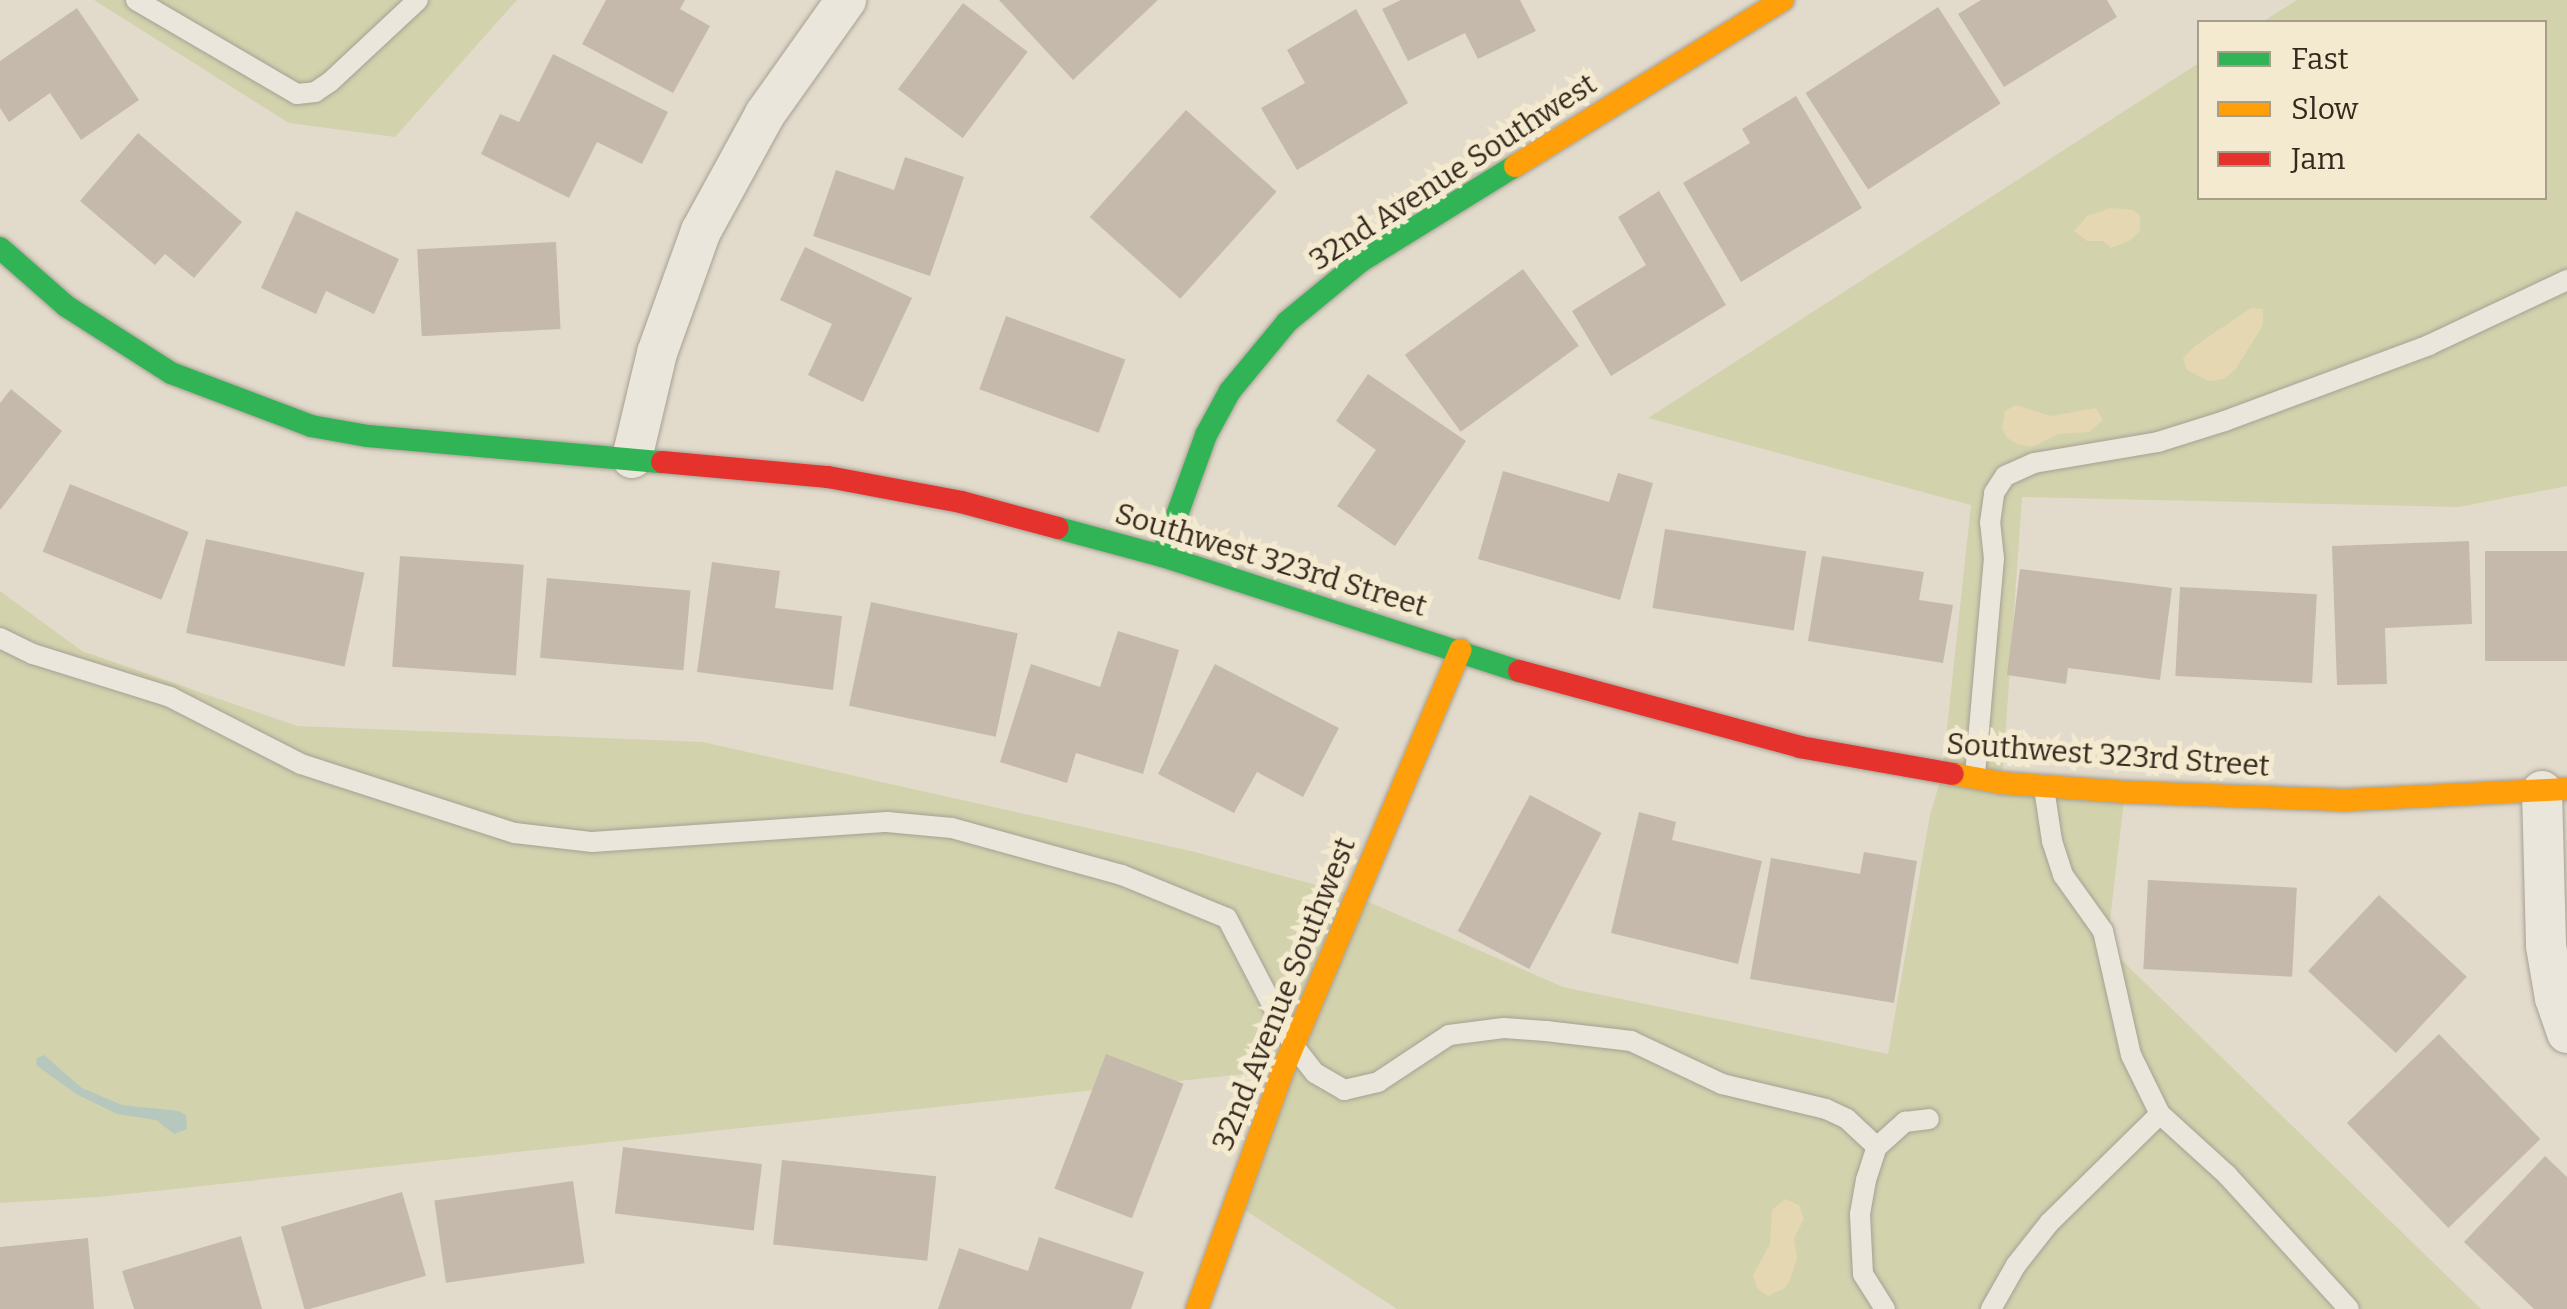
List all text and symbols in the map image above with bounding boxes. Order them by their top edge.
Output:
legend [2197,20,2547,200]
text: Fast [2291,41,2349,77]
street label: 32nd Avenue Southwest [1303,66,1603,278]
text: Slow [2291,91,2358,127]
text: Jam [2291,141,2345,177]
street label: Southwest 323rd Street [1111,495,1431,625]
street label: Southwest 323rd Street [1945,726,2271,784]
street label: 32nd Avenue Southwest [1205,832,1363,1156]

